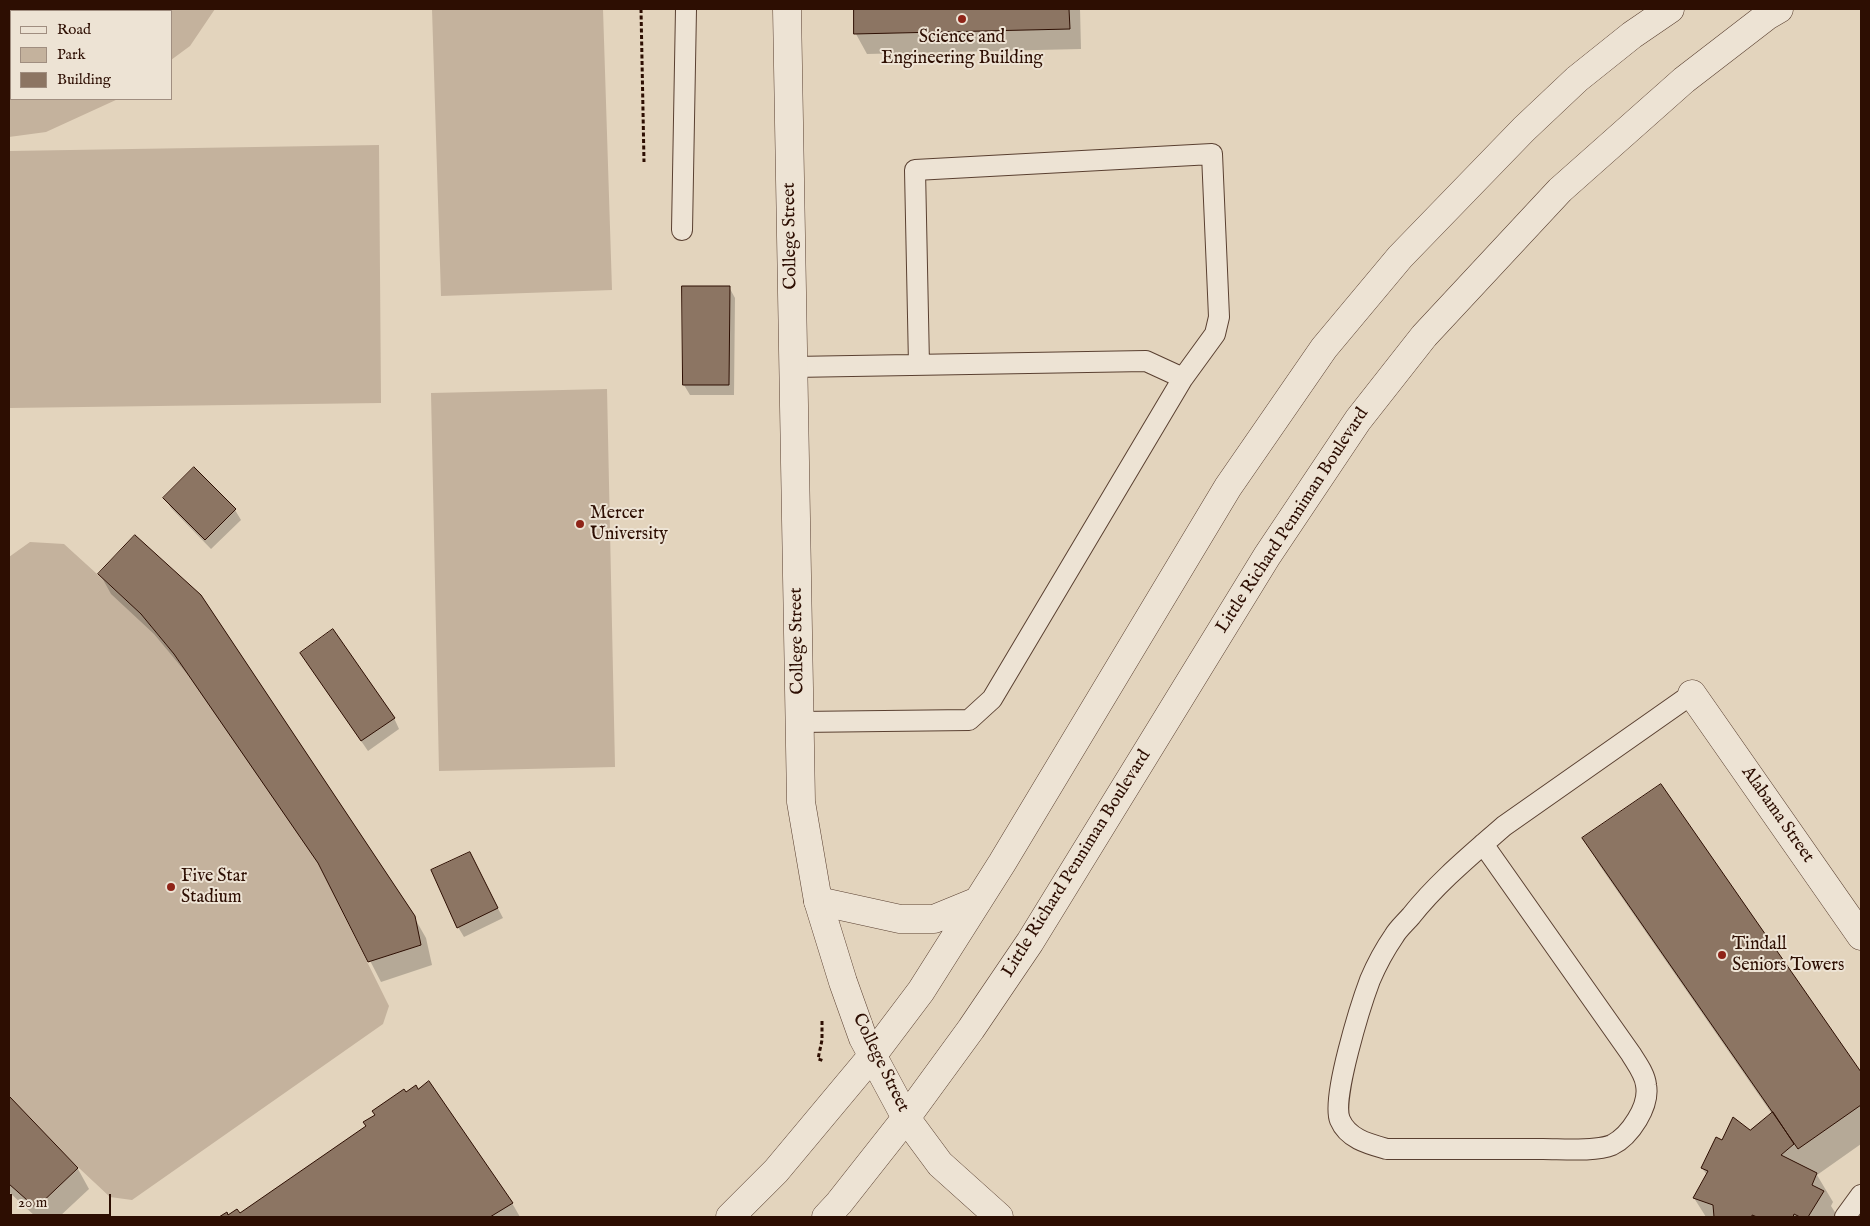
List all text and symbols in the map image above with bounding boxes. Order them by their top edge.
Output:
legend [10,10,172,100]
marker: Science and Engineering Building [956,13,968,25]
text: Road [57,20,91,39]
place label: Science and Engineering Building [881,27,1043,70]
text: Park [57,45,86,64]
text: Building [57,70,111,89]
street label: College Street [779,182,803,290]
street label: Little Richard Penniman Boulevard [1212,404,1374,638]
place label: Mercer University [590,503,668,546]
marker: Mercer University [574,518,586,530]
street label: College Street [786,587,810,695]
street label: Little Richard Penniman Boulevard [998,746,1156,982]
street label: Alabama Street [1736,763,1818,867]
place label: Five Star Stadium [181,866,247,909]
marker: Five Star Stadium [165,881,177,893]
place label: Tindall Seniors Towers [1732,934,1844,976]
marker: Tindall Seniors Towers [1716,949,1728,961]
street label: College Street [847,1010,913,1116]
scale bar [12,1184,114,1216]
text: 20 m [18,1193,47,1212]

